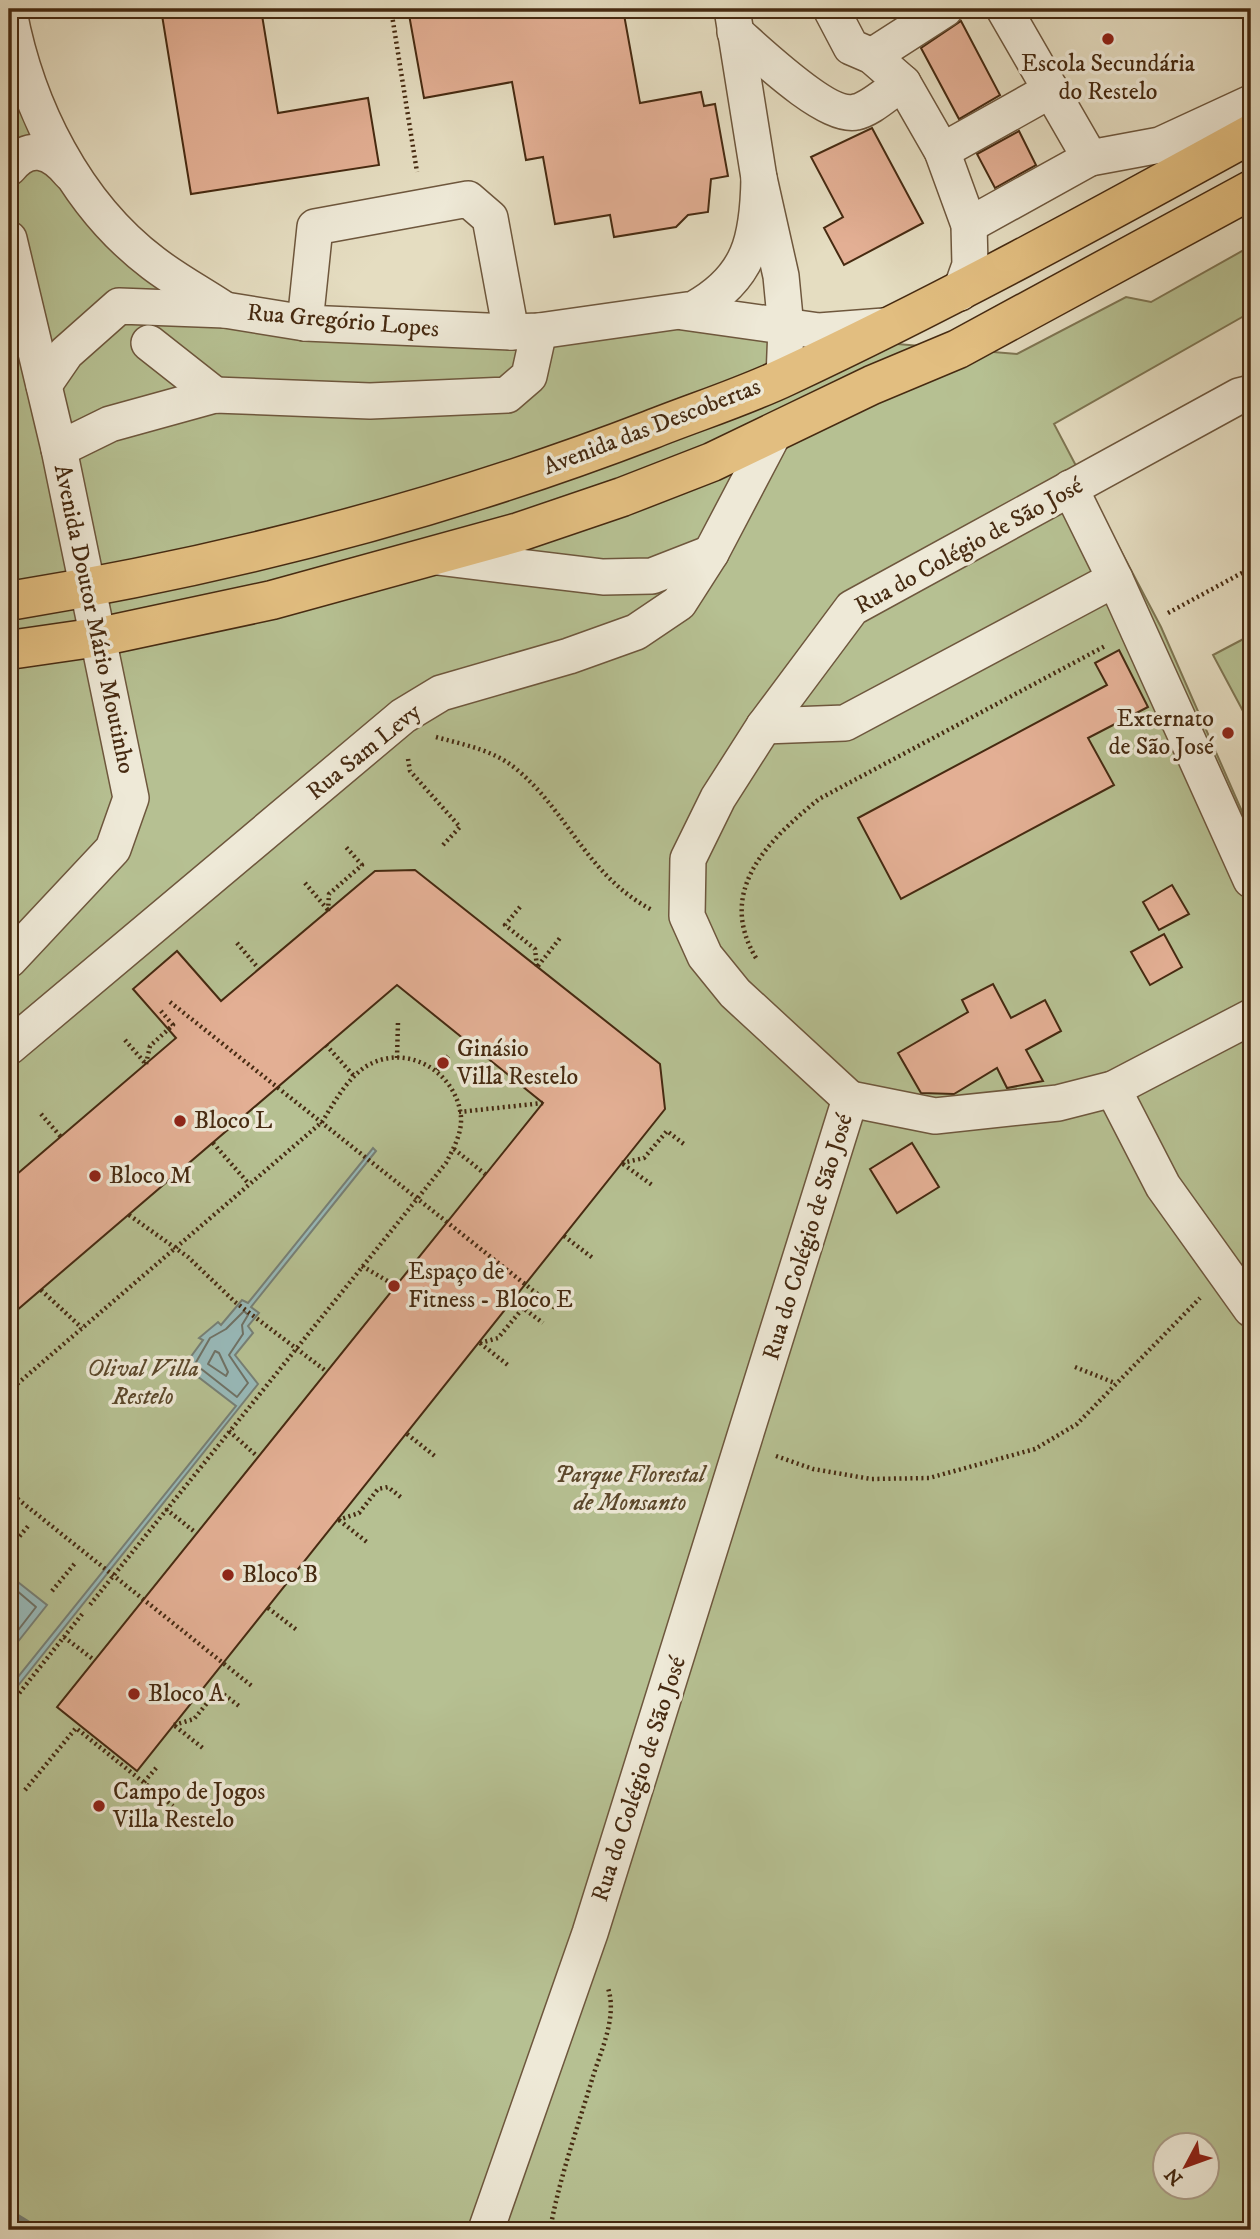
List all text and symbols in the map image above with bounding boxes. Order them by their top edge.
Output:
marker: Escola Secundária do Restelo [1100,31,1116,47]
place label: Escola Secundária do Restelo [1021,49,1196,107]
street label: Rua Gregório Lopes [246,298,440,344]
street label: Avenida das Descobertas [539,372,765,482]
street label: Avenida Doutor Mário Moutinho [47,462,141,776]
street label: Rua do Colégio de São José [850,471,1088,621]
street label: Rua Sam Levy [301,697,428,807]
place label: Externato de São José [1109,704,1214,762]
marker: Externato de São José [1220,725,1236,741]
place label: Ginásio Villa Restelo [456,1034,578,1092]
marker: Ginásio Villa Restelo [435,1055,451,1071]
place label: Bloco L [194,1106,272,1136]
street label: Rua do Colégio de São José [756,1110,860,1364]
marker: Bloco L [172,1113,188,1129]
place label: Bloco M [109,1161,192,1191]
marker: Bloco M [87,1168,103,1184]
place label: Espaço de Fitness - Bloco E [408,1257,573,1315]
marker: Espaço de Fitness - Bloco E [386,1278,402,1294]
park label: Olival Villa Restelo [87,1354,199,1412]
park label: Parque Florestal de Monsanto [555,1460,708,1518]
place label: Bloco B [242,1560,318,1590]
marker: Bloco B [220,1567,236,1583]
street label: Rua do Colégio de São José [585,1652,693,1906]
place label: Bloco A [148,1679,225,1709]
marker: Bloco A [126,1686,142,1702]
place label: Campo de Jogos Villa Restelo [112,1777,265,1835]
marker: Campo de Jogos Villa Restelo [91,1798,107,1814]
north arrow [1152,2130,1222,2200]
text: N [1160,2162,1188,2190]

